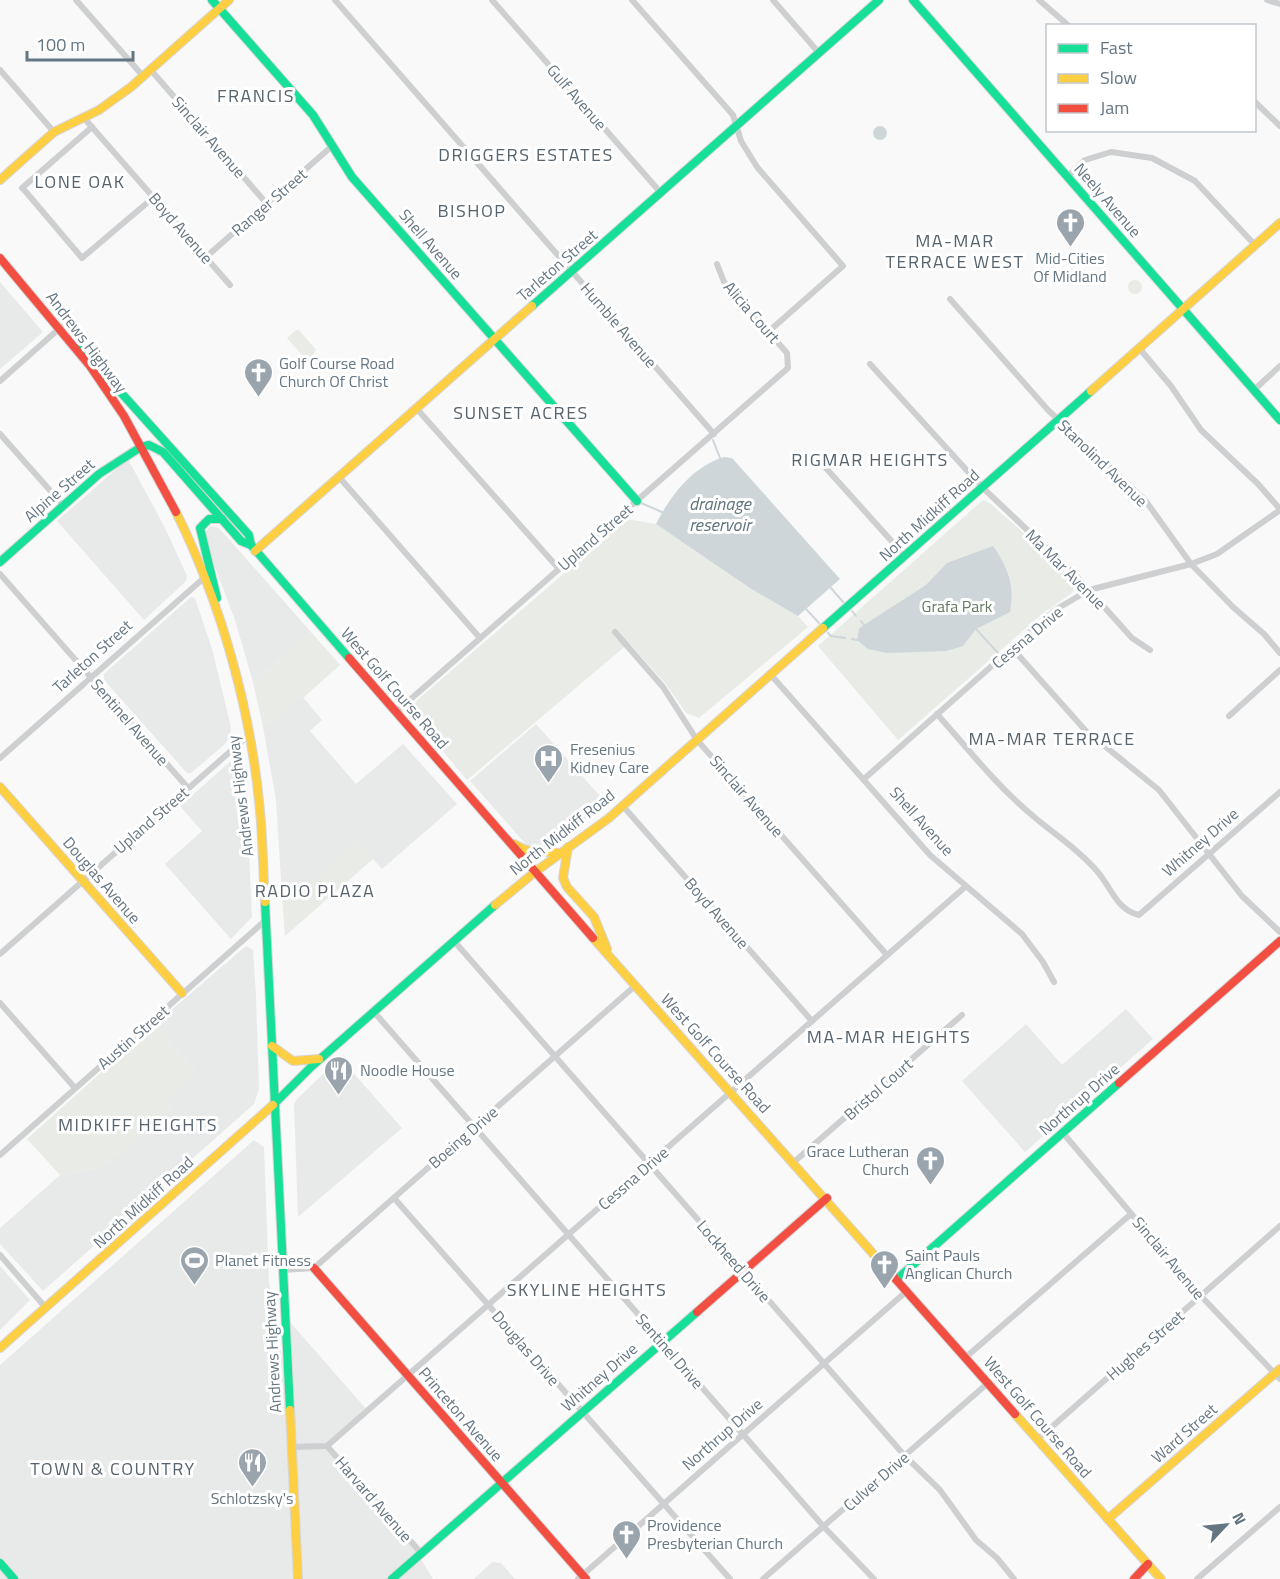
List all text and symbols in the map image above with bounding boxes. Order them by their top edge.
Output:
scale bar [27,24,134,62]
legend [1046,24,1256,132]
text: 100 m [36,31,85,58]
text: Fast [1100,34,1133,61]
street label: Gulf Avenue [541,59,613,135]
text: Slow [1100,64,1137,91]
district label: FRANCIS [217,82,295,109]
street label: Sinclair Avenue [166,91,252,183]
text: Jam [1100,94,1129,121]
district label: DRIGGERS ESTATES [438,141,614,168]
street label: Neely Avenue [1069,157,1147,243]
street label: Ranger Street [226,162,312,242]
district label: LONE OAK [35,168,125,195]
street label: Boyd Avenue [143,187,219,269]
district label: BISHOP [438,197,506,224]
street label: Shell Avenue [394,204,468,284]
church icon: Mid-Cities Of Midland [1054,206,1086,248]
street label: Tarleton Street [512,223,603,307]
district label: MA-MAR TERRACE WEST [886,227,1024,275]
place label: Mid-Cities Of Midland [1033,246,1107,288]
street label: Alicia Court [718,276,786,349]
street label: Humble Avenue [575,277,663,373]
street label: Andrews Highway [41,286,133,398]
place label: Golf Course Road Church Of Christ [279,351,395,393]
church icon: Golf Course Road Church Of Christ [242,356,274,398]
district label: SUNSET ACRES [453,399,589,426]
street label: Stanolind Avenue [1053,414,1153,512]
district label: RIGMAR HEIGHTS [791,446,949,473]
street label: Alpine Street [18,452,100,527]
street label: North Midkiff Road [873,463,985,567]
water label: drainage reservoir [689,490,753,538]
street label: Upland Street [552,497,638,576]
street label: Ma Mar Avenue [1020,523,1112,615]
park label: Grafa Park [922,594,993,618]
street label: Cessna Drive [986,600,1068,674]
street label: Tarleton Street [47,613,137,698]
street label: West Golf Course Road [335,622,455,754]
street label: Sentinel Avenue [85,673,175,771]
district label: MA-MAR TERRACE [968,725,1136,752]
street label: Andrews Highway [221,734,259,858]
place label: Fresenius Kidney Care [570,737,649,779]
hospital icon: Fresenius Kidney Care [533,742,565,784]
street label: Sinclair Avenue [704,750,790,842]
street label: Upland Street [108,780,194,859]
street label: Shell Avenue [884,781,960,861]
street label: North Midkiff Road [504,783,620,881]
street label: Whitney Drive [1156,802,1244,882]
street label: Douglas Avenue [57,831,147,929]
street label: Boyd Avenue [679,872,755,954]
district label: RADIO PLAZA [255,877,375,904]
street label: West Golf Course Road [656,988,776,1118]
street label: Austin Street [92,999,174,1075]
district label: MA-MAR HEIGHTS [807,1023,971,1050]
street label: Bristol Court [838,1052,918,1126]
restaurant icon: Noodle House [323,1054,355,1096]
street label: Northrup Drive [1033,1057,1125,1141]
place label: Noodle House [360,1058,455,1082]
street label: Boeing Drive [423,1100,503,1174]
district label: MIDKIFF HEIGHTS [58,1111,218,1138]
place label: Grace Lutheran Church [807,1139,909,1181]
street label: Cessna Drive [592,1141,674,1215]
church icon: Grace Lutheran Church [914,1144,946,1186]
street label: North Midkiff Road [87,1150,199,1254]
street label: Sinclair Avenue [1127,1211,1211,1305]
street label: Lockheed Drive [691,1214,777,1308]
place label: Saint Pauls Anglican Church [905,1243,1012,1285]
sports icon: Planet Fitness [178,1244,210,1286]
place label: Planet Fitness [215,1248,311,1272]
church icon: Saint Pauls Anglican Church [868,1248,900,1290]
district label: SKYLINE HEIGHTS [507,1276,667,1303]
street label: Andrews Highway [257,1290,287,1413]
street label: Hughes Street [1101,1304,1190,1386]
street label: Douglas Drive [486,1305,566,1391]
street label: Sentinel Drive [630,1308,710,1394]
street label: Whitney Drive [555,1337,643,1417]
street label: West Golf Course Road [978,1351,1098,1483]
street label: Princeton Avenue [413,1361,509,1467]
street label: Northrup Drive [676,1392,768,1476]
street label: Ward Street [1146,1397,1223,1468]
restaurant icon: Schlotzsky's [236,1446,268,1488]
street label: Culver Drive [838,1446,914,1516]
street label: Harvard Avenue [330,1451,418,1547]
district label: TOWN & COUNTRY [30,1455,196,1482]
place label: Schlotzsky's [211,1486,293,1510]
north arrow [1196,1495,1256,1555]
text: N [1226,1508,1253,1529]
place label: Providence Presbyterian Church [647,1513,783,1555]
church icon: Providence Presbyterian Church [610,1518,642,1560]

